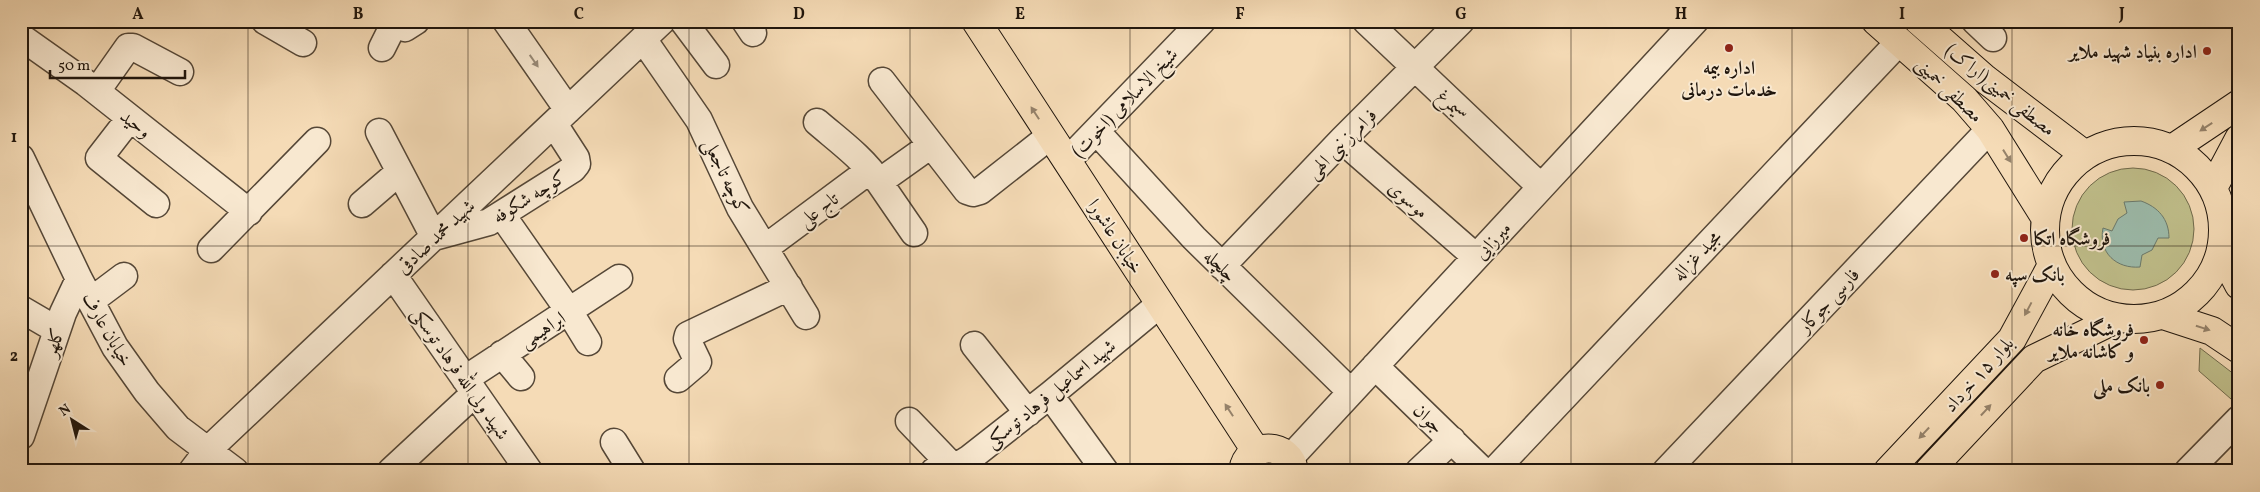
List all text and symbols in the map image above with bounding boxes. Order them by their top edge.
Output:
text: A [132,4,144,26]
text: B [353,4,364,26]
text: C [574,4,584,26]
text: D [793,4,805,26]
text: E [1015,4,1025,26]
text: F [1235,4,1245,26]
text: G [1455,4,1467,26]
text: H [1675,4,1687,26]
text: I [1899,4,1905,26]
text: J [2118,4,2125,26]
street label: مصطفی خمینی(اراک) [1939,38,2060,143]
place label: اداره بنیاد شهید ملایر [2067,40,2197,66]
marker: اداره بیمه خدمات درمانی [1723,42,1735,54]
street label: شیخ الاسلامی (اخوت) [1066,43,1187,166]
marker: اداره بنیاد شهید ملایر [2201,45,2213,57]
scale bar [50,48,185,80]
street label: مصطفی خمینی [1909,52,1988,129]
one-way arrow [529,54,539,68]
text: 50 m [58,56,90,77]
place label: اداره بیمه خدمات درمانی [1680,56,1777,104]
street label: سیمرغ [1429,84,1473,128]
street label: فرامرز نبی الهی [1301,103,1384,186]
street label: وحید [114,104,156,145]
one-way arrow [1031,106,1040,119]
one-way arrow [2199,122,2213,132]
text: 1 [11,127,17,149]
street label: کوچه تاجعلی [696,135,755,219]
one-way arrow [2002,149,2011,162]
street label: کوچه شکوفه [488,165,572,231]
street label: موسوی [1382,176,1434,225]
street label: تاج علی [794,187,847,237]
street label: شهید محمد صادقی [391,194,481,281]
street label: خیابان عاشورا [1080,194,1148,280]
street label: میرزایی [1469,217,1518,266]
street label: مجید غزاله [1667,225,1728,288]
place label: فروشگاه اتکا [2034,226,2110,253]
marker: فروشگاه اتکا [2018,232,2030,244]
street label: چلچله [1197,244,1242,289]
street label: فارسی جوکار [1791,263,1866,341]
place label: بانک سپه [2005,263,2065,289]
marker: بانک سپه [1989,268,2001,280]
street label: خیابان عارف [74,288,138,372]
street label: شهید ولی الله فرهاد توسکی [404,301,517,446]
one-way arrow [2024,302,2032,317]
street label: ابراهیمی [515,306,571,355]
place label: فروشگاه خانه و کاشانه ملایر [2046,317,2134,366]
street label: کلهر [37,325,72,362]
one-way arrow [2195,325,2210,332]
street label: بلوار ۱۵ خرداد [1938,332,2021,419]
street label: شهید اسماعیل فرهاد توسکی [981,334,1122,455]
marker: فروشگاه خانه و کاشانه ملایر [2138,334,2150,346]
text: 2 [10,346,18,368]
place label: بانک ملی [2092,374,2150,401]
marker: بانک ملی [2154,379,2166,391]
north arrow [48,394,98,444]
street label: جوان [1406,398,1449,441]
text: N [56,400,75,421]
one-way arrow [1225,403,1234,417]
one-way arrow [1980,404,1992,416]
one-way arrow [1918,427,1930,439]

